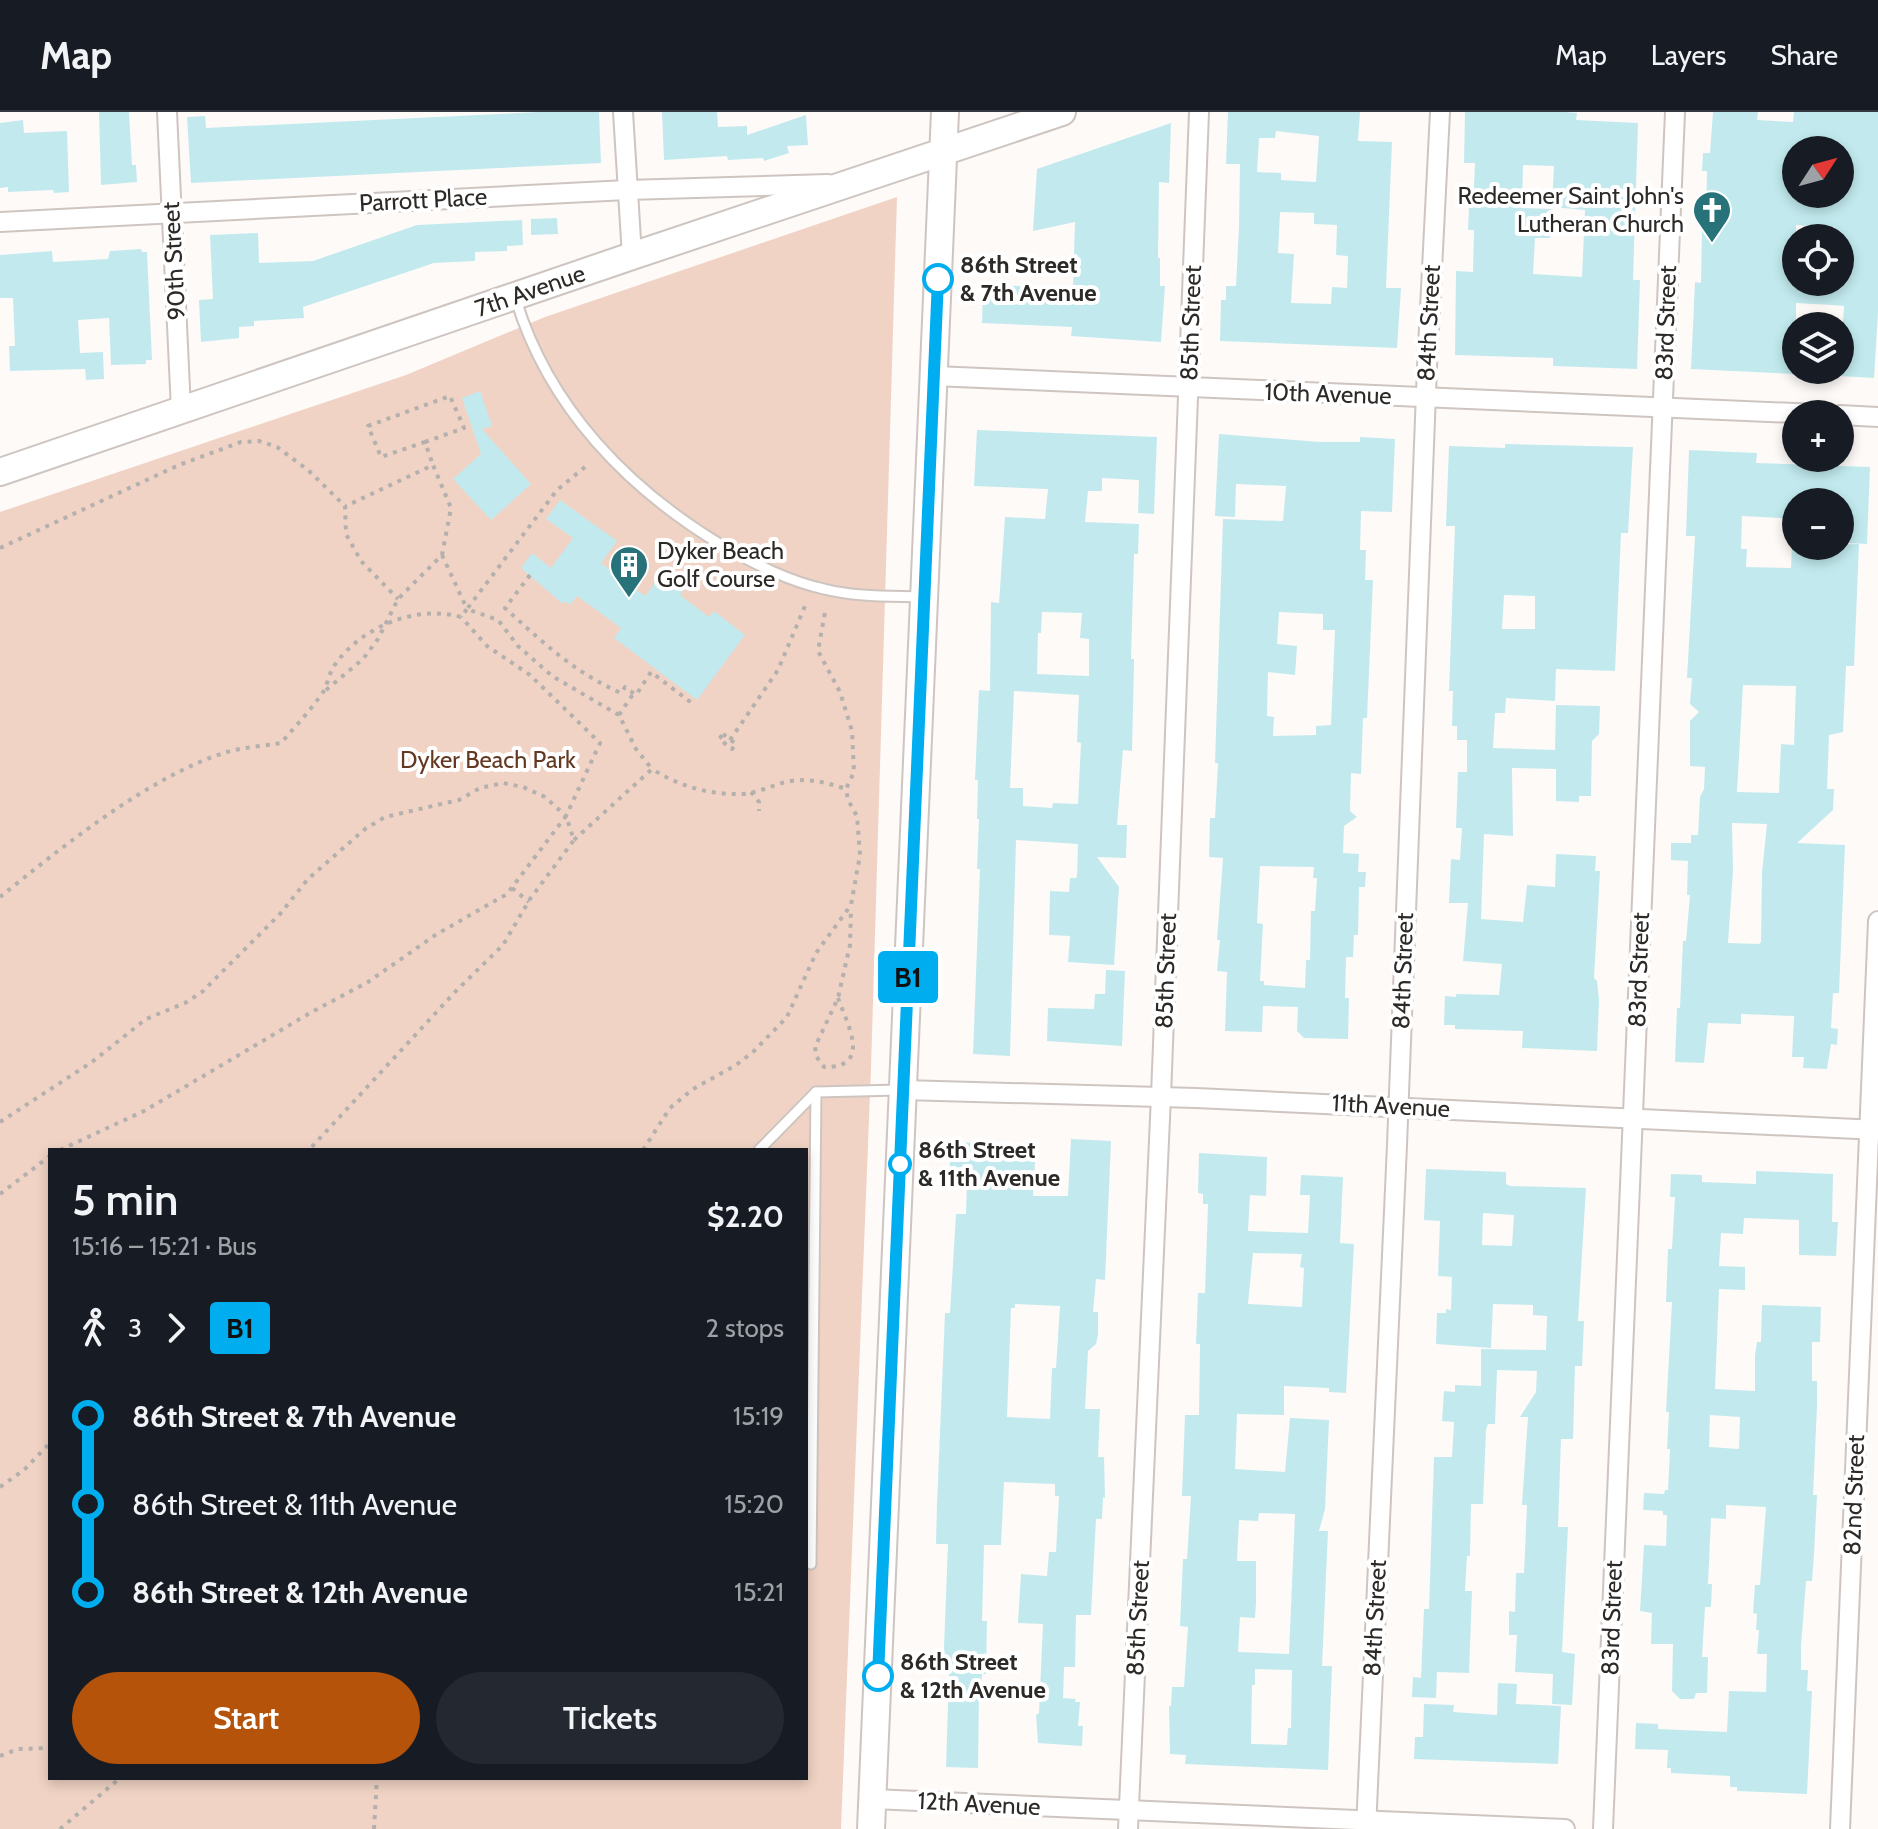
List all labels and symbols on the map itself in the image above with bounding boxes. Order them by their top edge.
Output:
north arrow [1782,136,1854,208]
place label: Redeemer Saint John's Lutheran Church [1457,181,1684,238]
street label: Parrott Place [358,182,488,217]
church icon: Redeemer Saint John's Lutheran Church [1691,189,1733,244]
street label: 90th Street [156,201,191,321]
place label: 86th Street & 7th Avenue [960,250,1097,307]
street label: 7th Avenue [471,258,589,323]
marker: 86th Street & 7th Avenue [923,264,953,294]
street label: 84th Street [1411,264,1446,382]
street label: 85th Street [1174,265,1207,381]
street label: 83rd Street [1649,265,1682,381]
street label: 10th Avenue [1264,377,1392,410]
place label: Dyker Beach Golf Course [657,536,784,593]
building icon: Dyker Beach Golf Course [608,544,650,599]
park label: Dyker Beach Park [400,745,576,774]
street label: 84th Street [1386,912,1419,1030]
street label: 83rd Street [1622,912,1655,1028]
street label: 85th Street [1149,913,1182,1029]
line badge: B1 [872,951,944,1003]
street label: 11th Avenue [1331,1088,1451,1123]
place label: 86th Street & 11th Avenue [918,1135,1060,1192]
marker: 86th Street & 11th Avenue [889,1153,911,1175]
street label: 82nd Street [1837,1434,1870,1556]
street label: 85th Street [1120,1559,1155,1677]
street label: 84th Street [1357,1559,1392,1677]
street label: 83rd Street [1595,1560,1628,1676]
place label: 86th Street & 12th Avenue [900,1647,1046,1704]
marker: 86th Street & 12th Avenue [863,1661,893,1691]
street label: 12th Avenue [917,1786,1041,1821]

